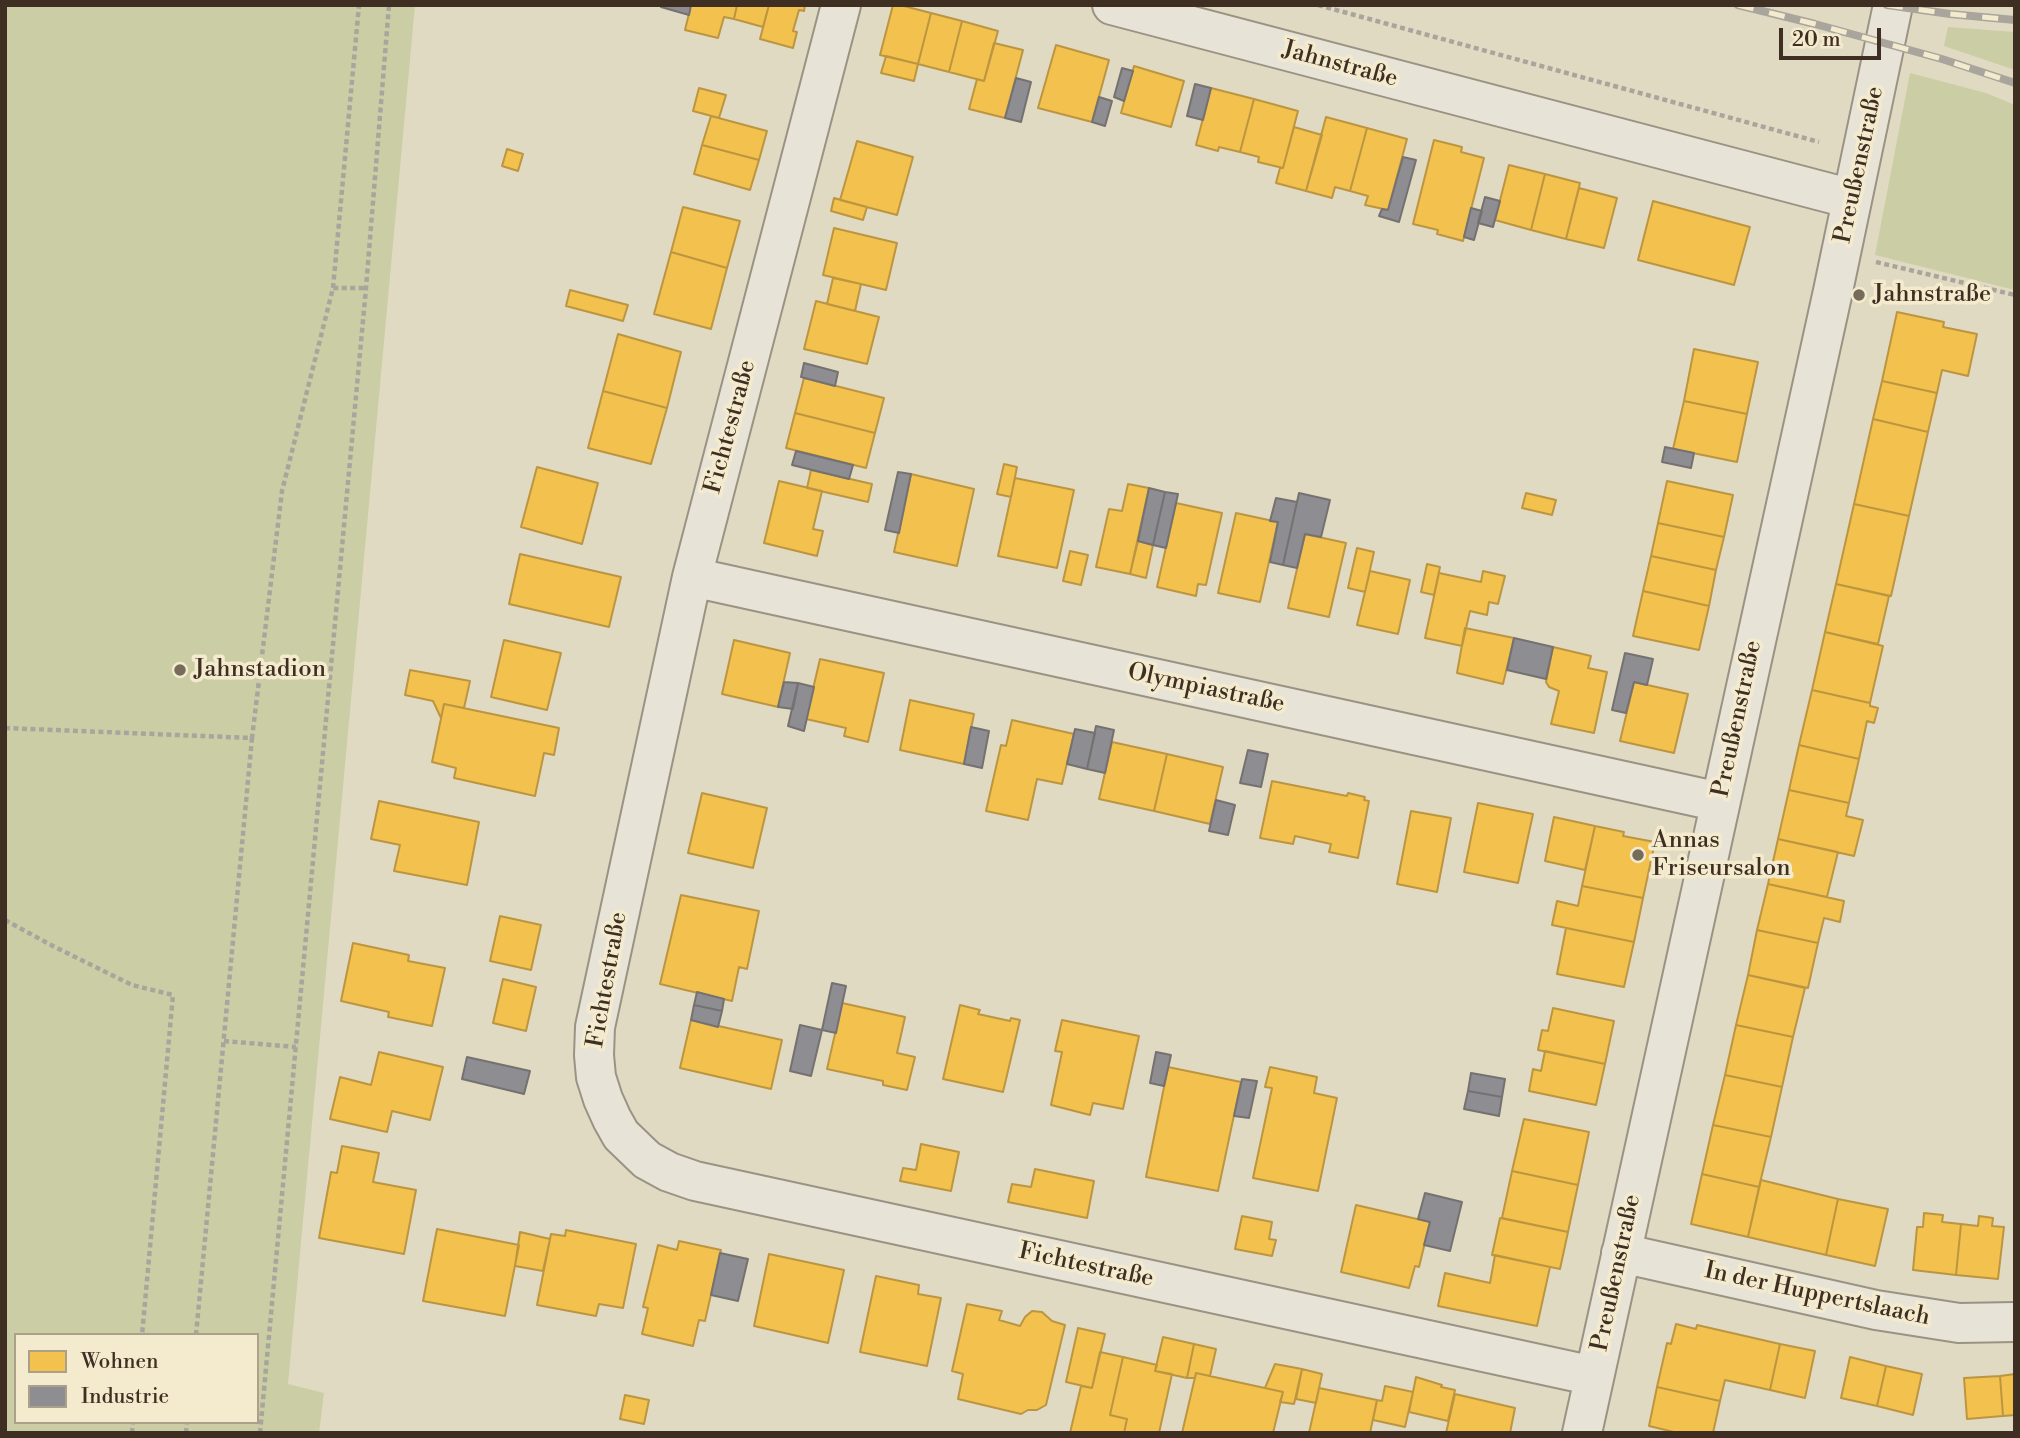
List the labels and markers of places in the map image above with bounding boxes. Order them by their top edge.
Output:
place label: Jahnstraße [1873,281,1991,309]
marker: Jahnstraße [1851,287,1867,303]
place label: Jahnstadion [194,656,326,684]
marker: Jahnstadion [172,662,188,678]
place label: Annas Friseursalon [1652,827,1791,883]
marker: Annas Friseursalon [1630,847,1646,863]

